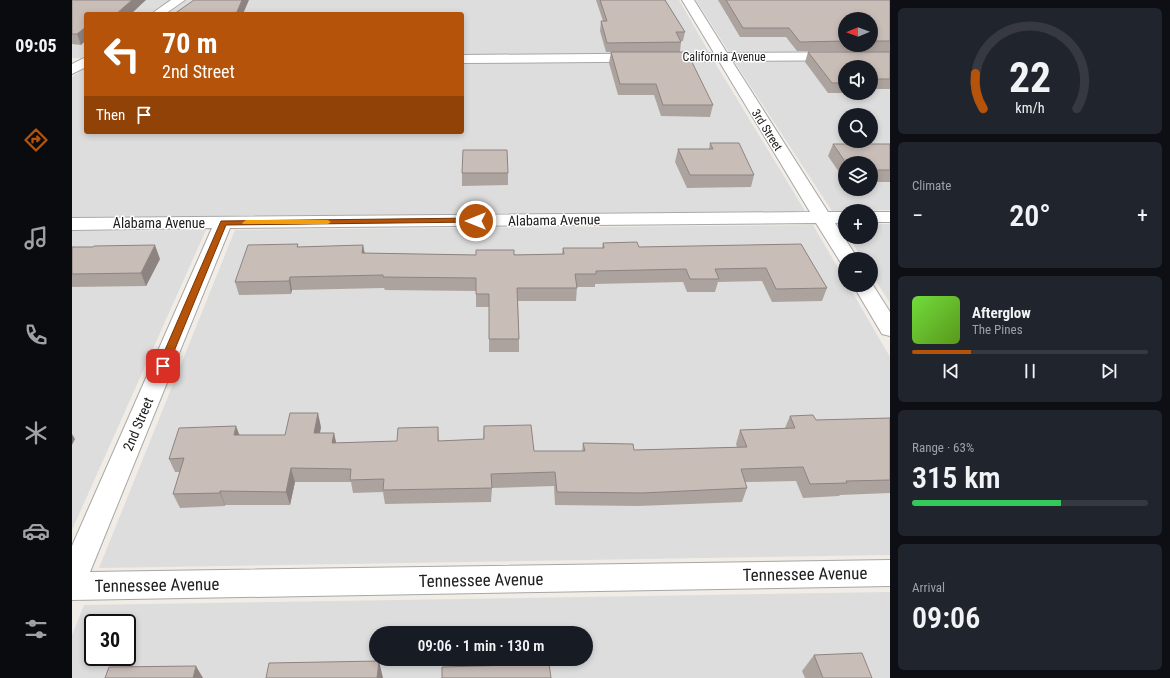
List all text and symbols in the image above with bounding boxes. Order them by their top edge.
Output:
north arrow [838,12,878,52]
map controls [838,12,878,292]
text: 70 m [162,27,218,60]
icon: left [96,28,148,80]
text: 09:05 [15,35,57,56]
street label: California Avenue [682,50,766,64]
text: 22 [1009,53,1051,102]
button: sound [838,60,878,100]
text: 2nd Street [162,61,235,82]
text: km/h [1015,100,1045,116]
icon: arrive [133,104,155,126]
text: Then [96,106,125,124]
street label: 3rd Street [749,107,785,154]
button: search [838,108,878,148]
icon: directions [22,126,50,154]
button: layers [838,156,878,196]
text: Climate [912,178,951,193]
text: 20° [1009,198,1051,233]
position arrow [455,200,497,242]
text: − [912,203,923,228]
text: + [1137,203,1148,228]
button: + [838,204,878,244]
street label: Alabama Avenue [508,211,601,229]
street label: Alabama Avenue [113,215,206,231]
icon: music [22,224,50,252]
button: − [838,252,878,292]
text: Afterglow [972,304,1031,322]
icon: phone [22,321,50,349]
text: The Pines [972,322,1023,337]
pin [146,349,180,383]
icon: arrive [152,355,174,377]
icon: previous [940,360,962,382]
icon: pause [1019,360,1041,382]
icon: next [1098,360,1120,382]
street label: 2nd Street [120,395,156,453]
icon: climate [22,419,50,447]
text: Range · 63% [912,440,974,455]
text: 315 km [912,460,1001,495]
icon: car [22,517,50,545]
street label: Tennessee Avenue [742,563,868,585]
street label: Tennessee Avenue [418,569,544,591]
street label: Tennessee Avenue [94,574,220,596]
text: Arrival [912,580,945,595]
text: 09:06 [912,600,980,635]
speed limit sign: 30 [84,614,136,666]
icon: filters [22,615,50,643]
text: 09:06 · 1 min · 130 m [418,637,544,655]

